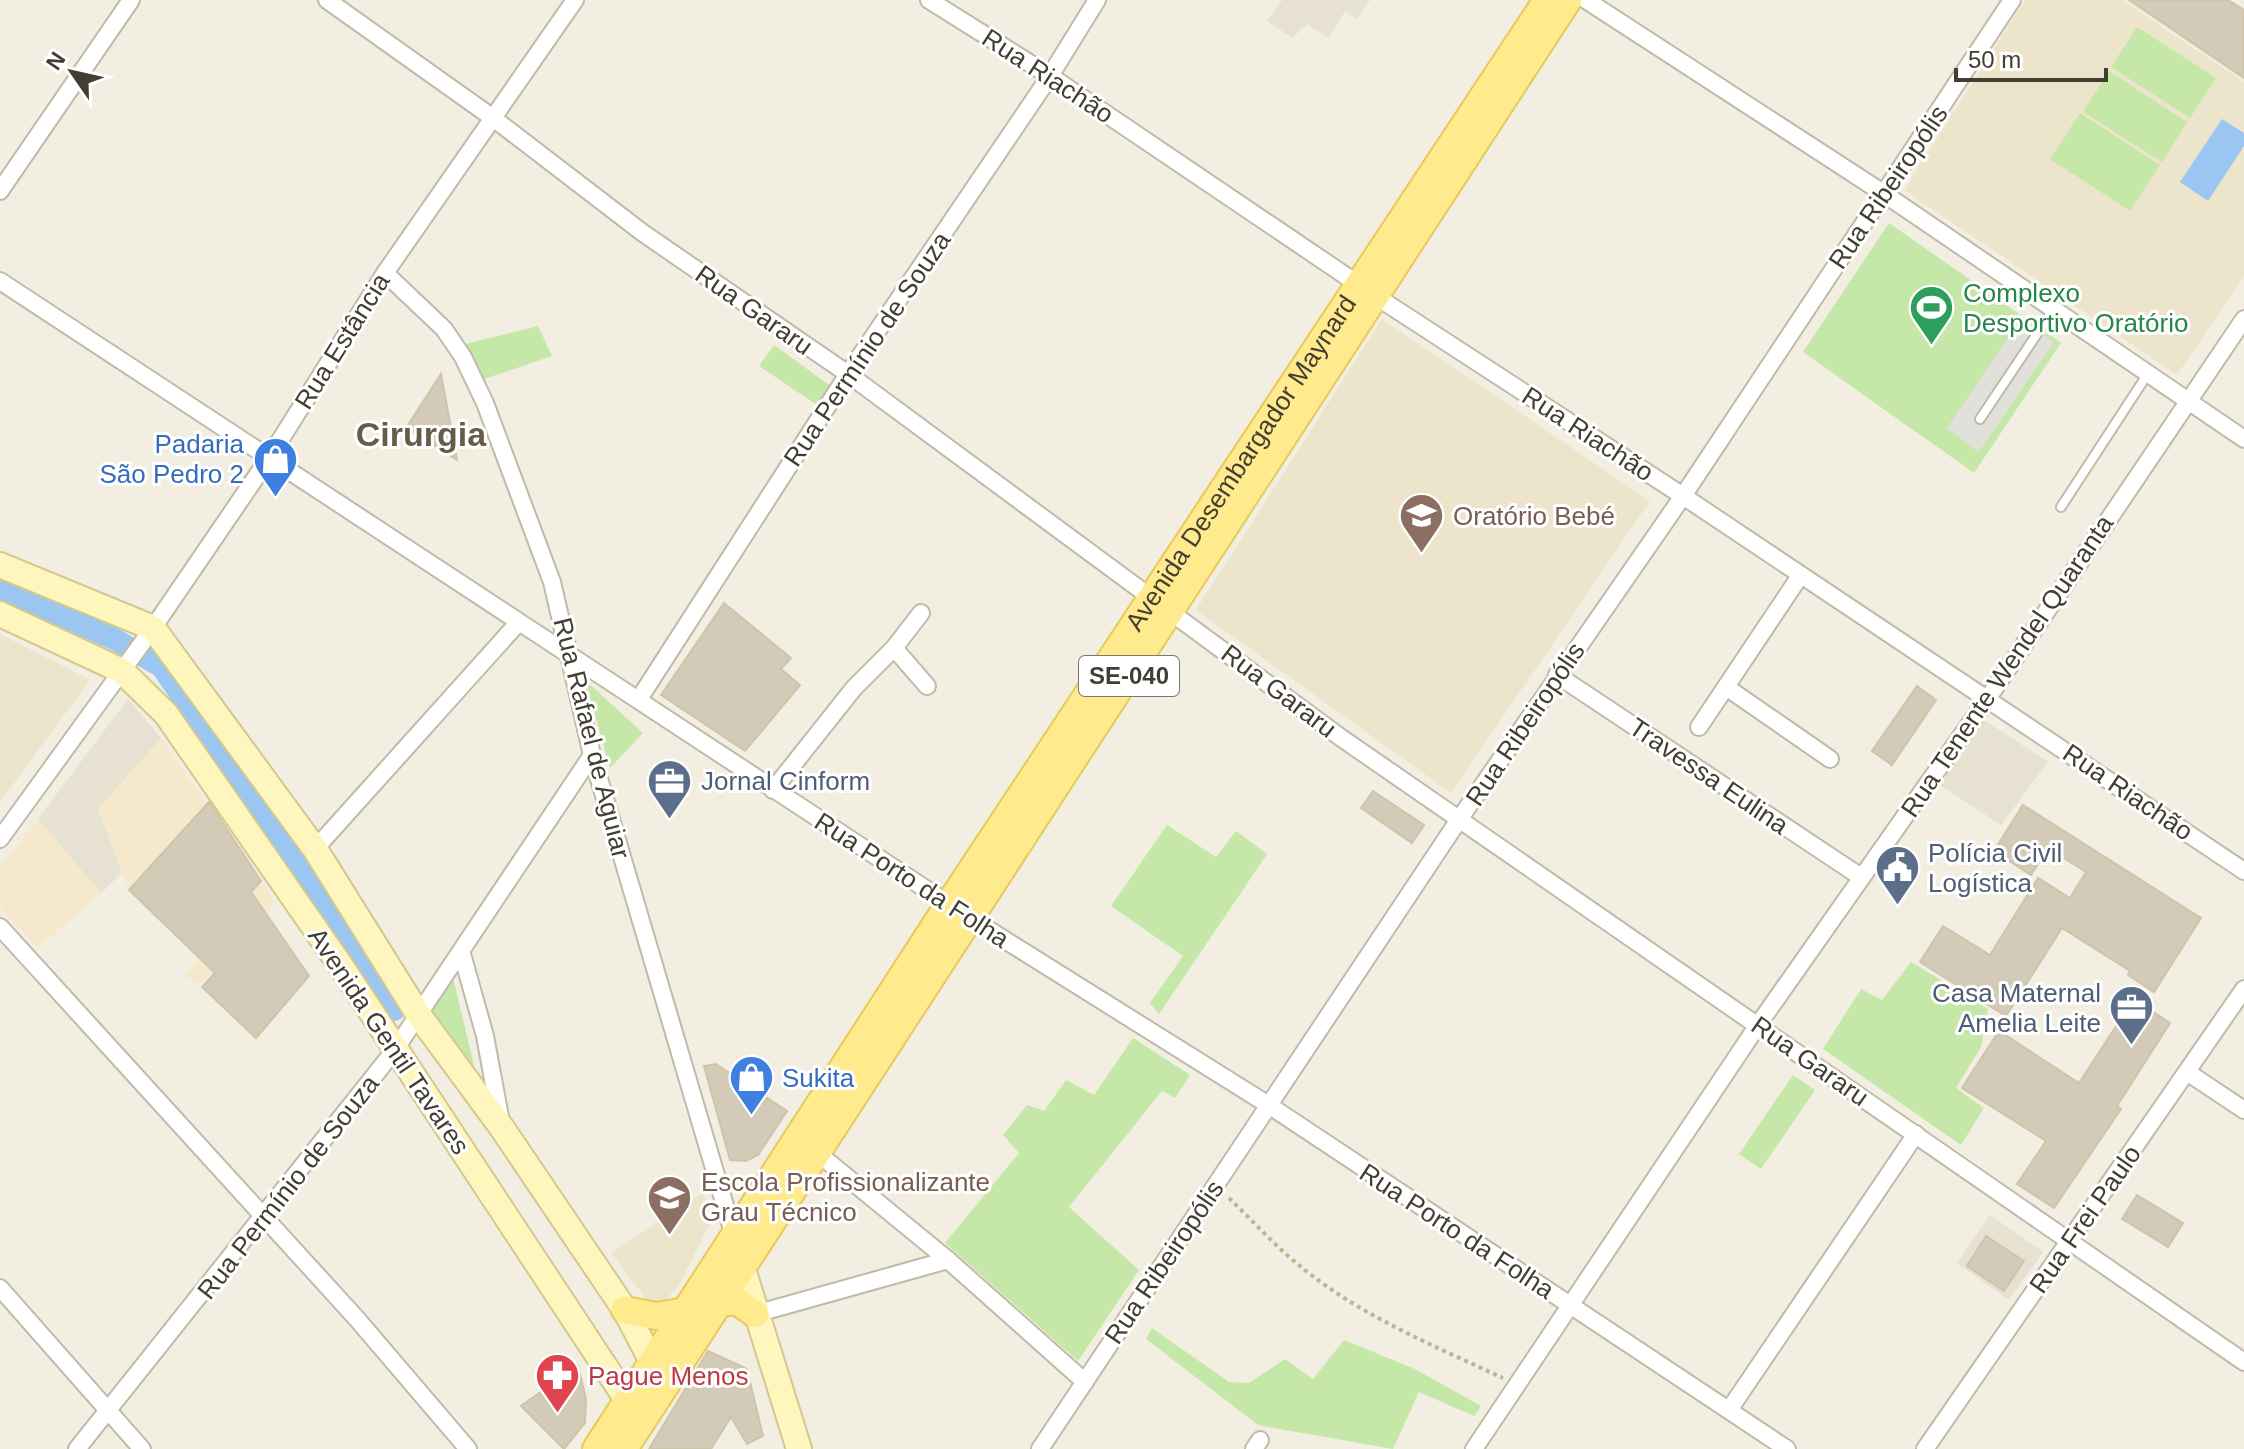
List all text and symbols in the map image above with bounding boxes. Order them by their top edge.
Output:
street label: Rua Riachão [977,22,1119,130]
north arrow [32,32,112,112]
scale bar [1956,32,2106,82]
text: 50 m [1968,46,2021,73]
text: N [41,48,71,75]
street label: Rua Ribeiropólis [1822,100,1954,274]
street label: Rua Permínio de Souza [777,226,957,472]
street label: Rua Gararu [690,259,818,361]
street label: Rua Estância [288,267,396,415]
place label: Complexo Desportivo Oratório [1963,278,2188,338]
sports icon: Complexo Desportivo Oratório [1908,284,1956,347]
street label: Avenida Desembargador Maynard [1119,290,1362,636]
street label: Rua Riachão [1517,380,1659,488]
district label: Cirurgia [356,415,487,453]
place label: Padaria São Pedro 2 [99,429,245,489]
shop icon: Padaria São Pedro 2 [251,435,299,498]
school or university icon: Oratório Bebé [1398,492,1446,555]
place label: Oratório Bebé [1453,501,1615,531]
street label: Rua Tenente Wendel Quaranta [1895,509,2120,823]
street label: Rua Rafael de Aguiar [548,614,637,862]
street label: Rua Ribeiropólis [1459,637,1591,811]
street label: Rua Gararu [1216,638,1342,744]
road number: SE-040 [1079,656,1179,696]
street label: Travessa Eulina [1624,712,1795,841]
street label: Rua Riachão [2057,738,2199,846]
office icon: Jornal Cinform [646,757,694,820]
place label: Jornal Cinform [701,766,870,796]
street label: Rua Porto da Folha [809,806,1015,954]
place label: Polícia Civil Logística [1928,838,2062,898]
public building icon: Polícia Civil Logística [1873,844,1921,907]
street label: Avenida Gentil Tavares [302,922,476,1160]
place label: Casa Maternal Amelia Leite [1932,978,2101,1038]
office icon: Casa Maternal Amelia Leite [2108,984,2156,1047]
street label: Rua Gararu [1746,1010,1874,1112]
shop icon: Sukita [727,1054,775,1117]
place label: Sukita [782,1063,855,1093]
street label: Rua Permínio de Souza [191,1069,385,1305]
street label: Rua Frei Paulo [2023,1139,2147,1299]
street label: Rua Porto da Folha [1354,1157,1560,1305]
place label: Escola Profissionalizante Grau Técnico [701,1167,990,1227]
school or university icon: Escola Profissionalizante Grau Técnico [646,1173,694,1236]
street label: Rua Ribeiropólis [1098,1175,1230,1349]
pharmacy icon: Pague Menos [533,1352,581,1415]
place label: Pague Menos [588,1361,748,1391]

